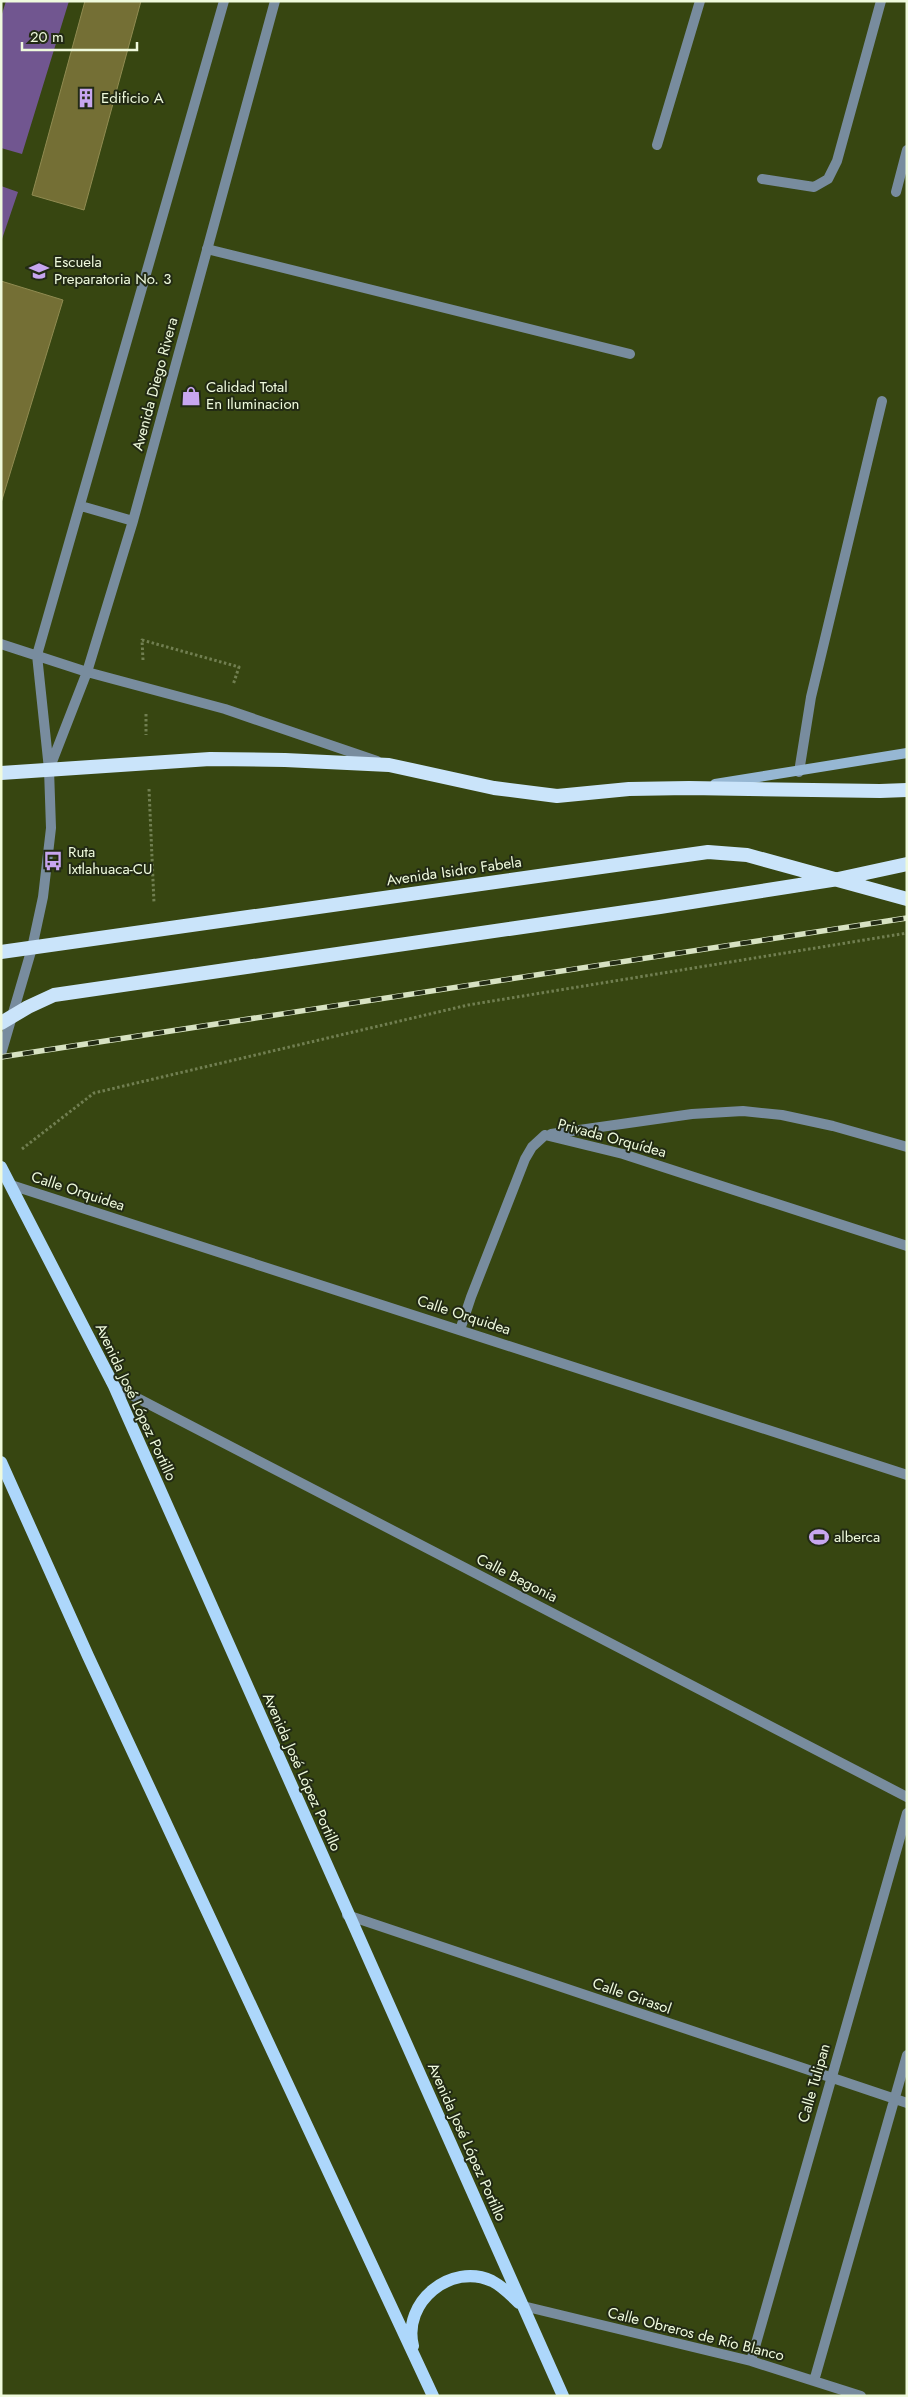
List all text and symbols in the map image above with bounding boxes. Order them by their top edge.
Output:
scale bar [22,20,138,52]
text: 20 m [30,26,64,48]
building icon: Edificio A [75,87,97,109]
place label: Edificio A [101,87,164,109]
place label: Escuela Preparatoria No. 3 [54,251,172,290]
school or university icon: Escuela Preparatoria No. 3 [28,260,50,282]
street label: Avenida Diego Rivera [127,315,183,453]
place label: Calidad Total En Iluminacion [206,376,299,415]
shop icon: Calidad Total En Iluminacion [180,385,202,407]
place label: Ruta Ixtlahuaca-CU [68,841,152,880]
bus stop icon: Ruta Ixtlahuaca-CU [42,850,64,872]
street label: Avenida Isidro Fabela [385,851,523,891]
street label: Privada Orquídea [555,1113,669,1163]
street label: Calle Orquidea [28,1166,128,1216]
street label: Calle Orquidea [414,1290,514,1340]
street label: Avenida José López Portillo [90,1320,182,1484]
sports icon: alberca [808,1526,830,1548]
place label: alberca [834,1526,880,1548]
street label: Calle Begonia [473,1548,561,1608]
street label: Avenida José López Portillo [257,1689,347,1855]
street label: Calle Girasol [590,1972,674,2020]
street label: Calle Tulipan [792,2041,836,2125]
street label: Avenida José López Portillo [422,2059,512,2225]
street label: Calle Obreros de Río Blanco [605,2301,787,2367]

